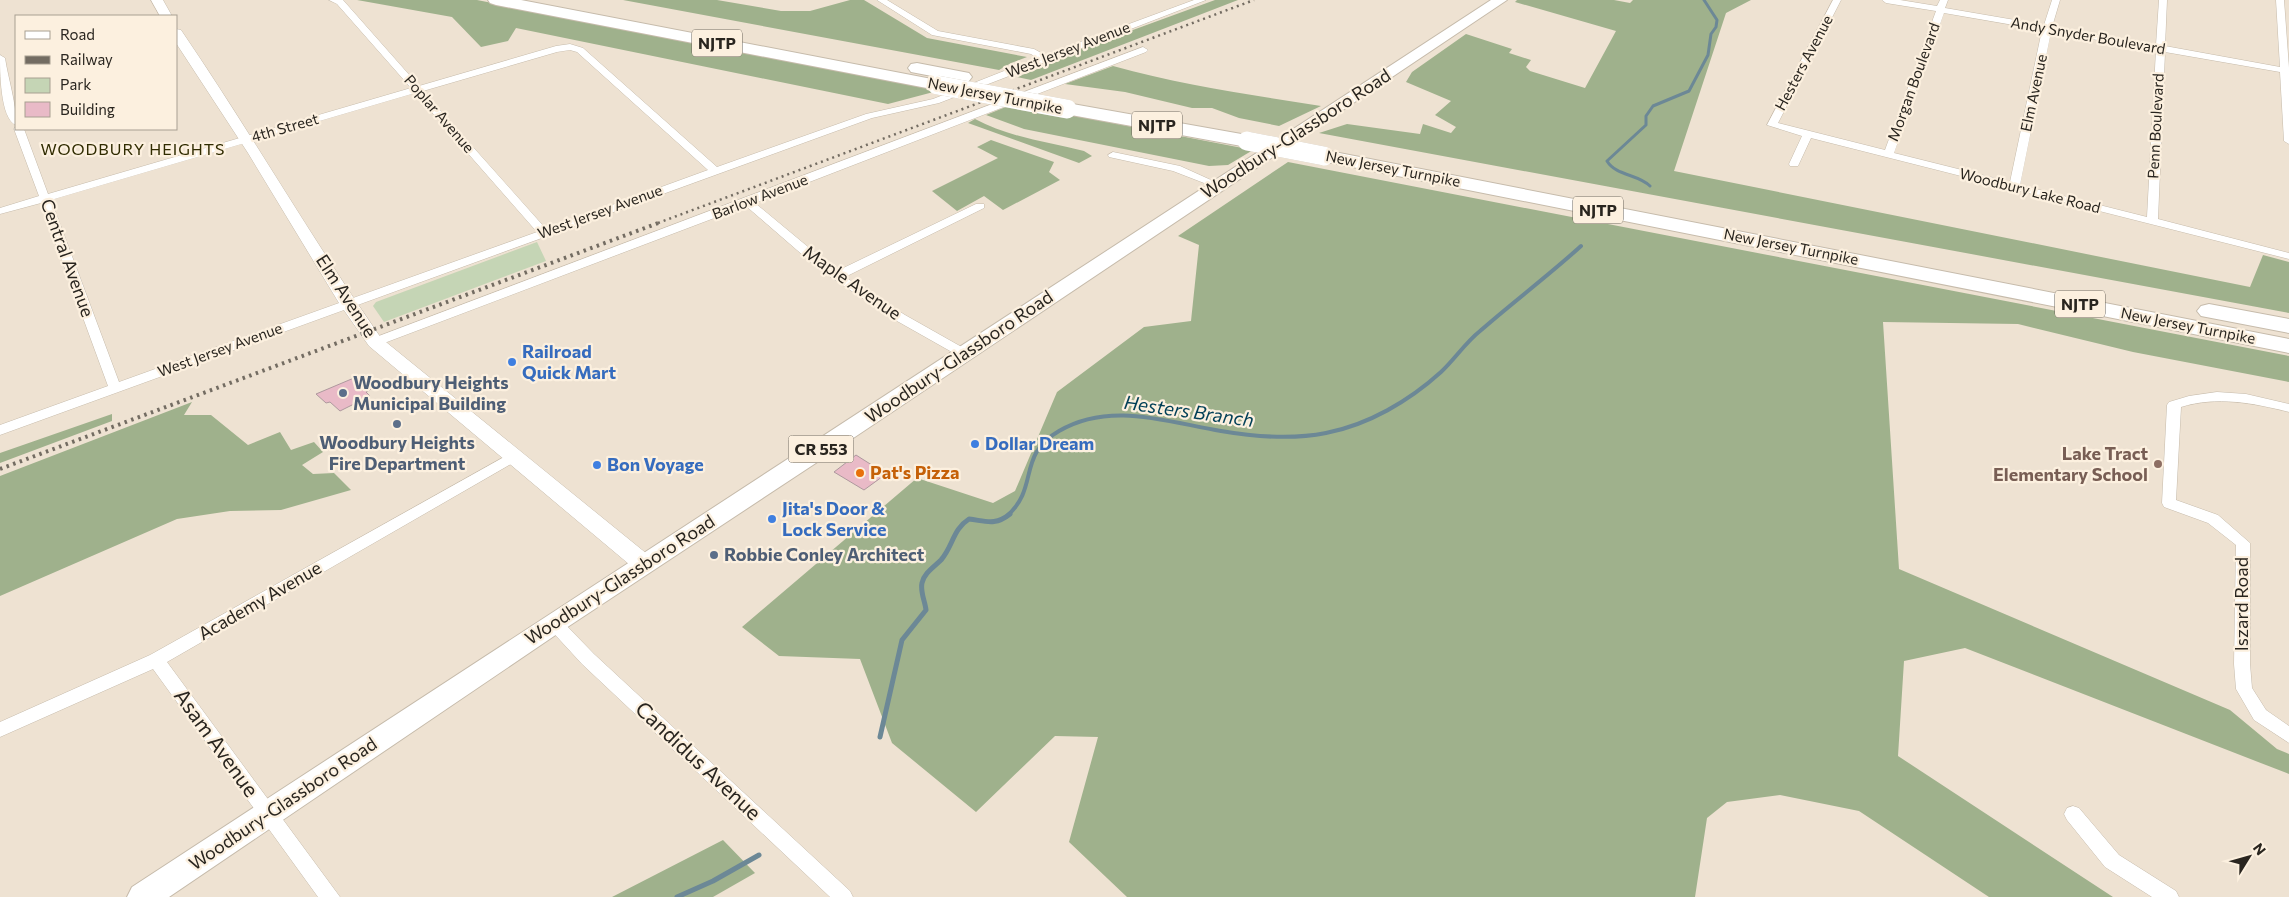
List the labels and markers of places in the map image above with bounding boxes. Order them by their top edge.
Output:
place label: Railroad Quick Mart [522,340,616,383]
marker: Railroad Quick Mart [506,356,518,368]
place label: Woodbury Heights Municipal Building [353,371,509,414]
marker: Woodbury Heights Municipal Building [337,387,349,399]
marker: Woodbury Heights Fire Department [391,418,403,430]
place label: Woodbury Heights Fire Department [319,431,475,474]
place label: Dollar Dream [985,432,1094,454]
marker: Dollar Dream [969,438,981,450]
place label: Lake Tract Elementary School [1993,442,2148,485]
place label: Bon Voyage [607,453,704,475]
marker: Lake Tract Elementary School [2152,458,2164,470]
marker: Bon Voyage [591,459,603,471]
place label: Pat's Pizza [870,461,959,483]
marker: Pat's Pizza [854,467,866,479]
place label: Jita's Door & Lock Service [782,497,886,540]
marker: Jita's Door & Lock Service [766,513,778,525]
place label: Robbie Conley Architect [724,543,925,565]
marker: Robbie Conley Architect [708,549,720,561]

